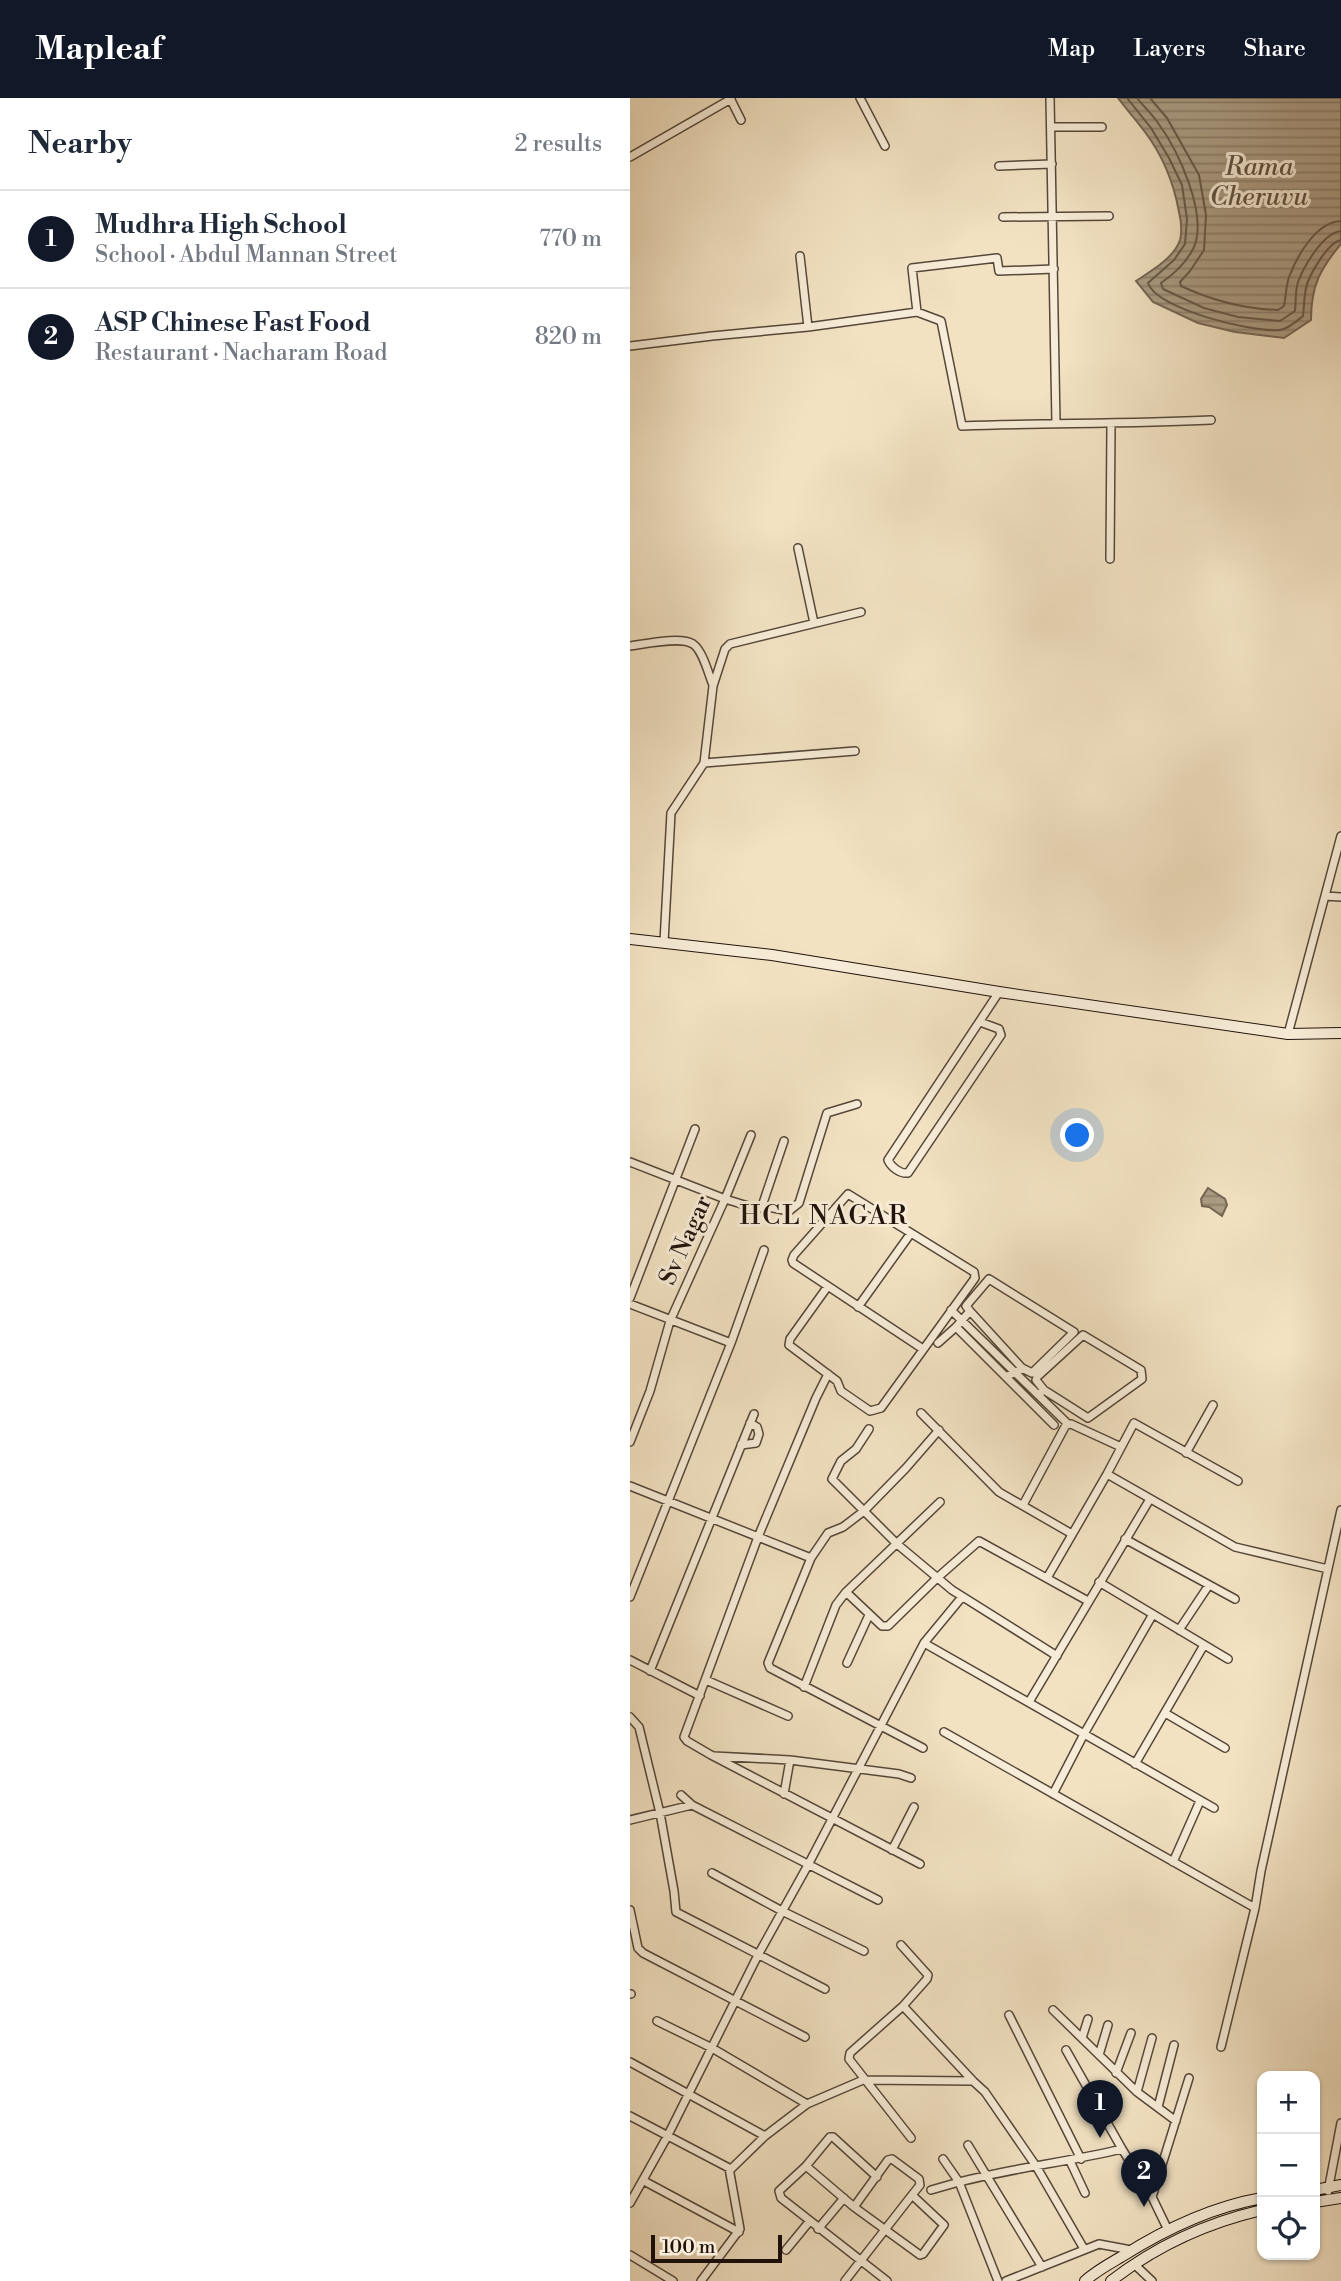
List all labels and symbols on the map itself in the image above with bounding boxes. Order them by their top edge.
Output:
water label: Rama Cheruvu [1210,151,1308,213]
your location [1060,1118,1094,1152]
street label: Sv Nagar [653,1191,719,1290]
district label: HCL NAGAR [740,1200,908,1232]
pin: 1 [1077,2080,1123,2138]
pin: 2 [1121,2149,1167,2207]
scale bar [651,2232,782,2264]

